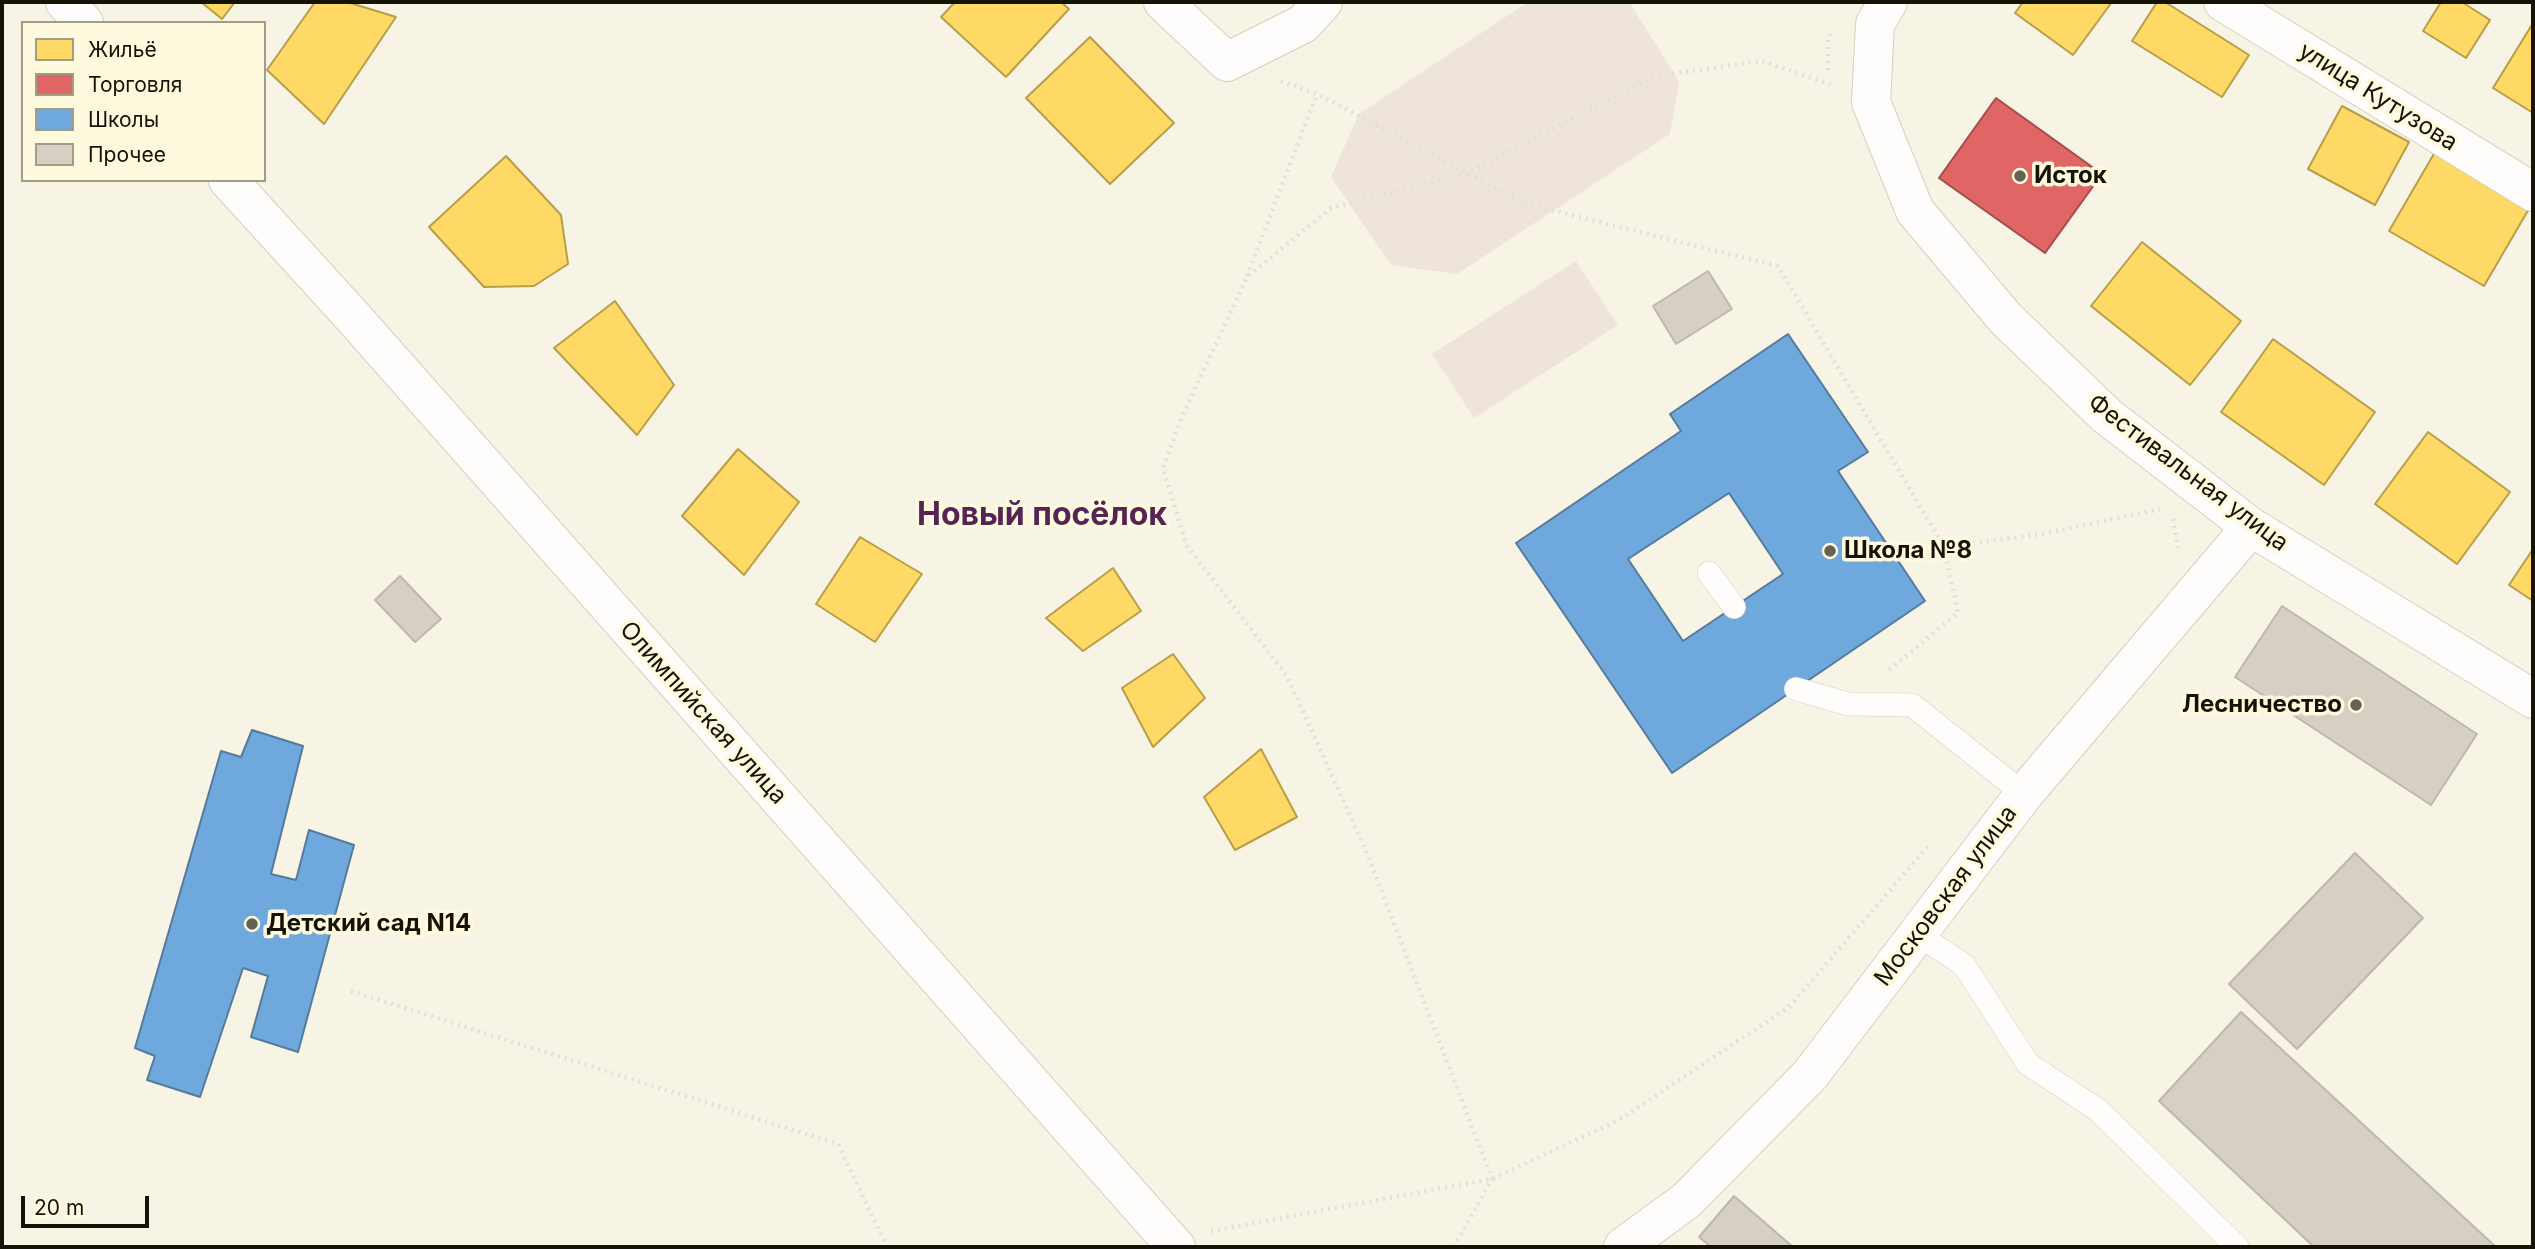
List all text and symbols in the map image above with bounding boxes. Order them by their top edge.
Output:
legend [21,21,266,182]
text: Жильё [88,37,157,62]
street label: улица Кутузова [2293,37,2463,157]
text: Торговля [88,72,182,97]
text: Школы [88,107,159,132]
text: Прочее [88,142,166,167]
place label: Исток [2034,162,2107,190]
marker: Исток [2012,168,2028,184]
street label: Фестивальная улица [2082,388,2294,558]
district label: Новый посёлок [917,496,1167,534]
place label: Школа №8 [1844,537,1972,565]
marker: Школа №8 [1822,543,1838,559]
street label: Олимпийская улица [613,616,793,810]
place label: Лесничество [2182,691,2342,719]
marker: Лесничество [2348,697,2364,713]
street label: Московская улица [1869,800,2023,992]
place label: Детский сад N14 [266,910,471,938]
marker: Детский сад N14 [244,916,260,932]
scale bar [24,1182,152,1226]
text: 20 m [34,1195,84,1220]

